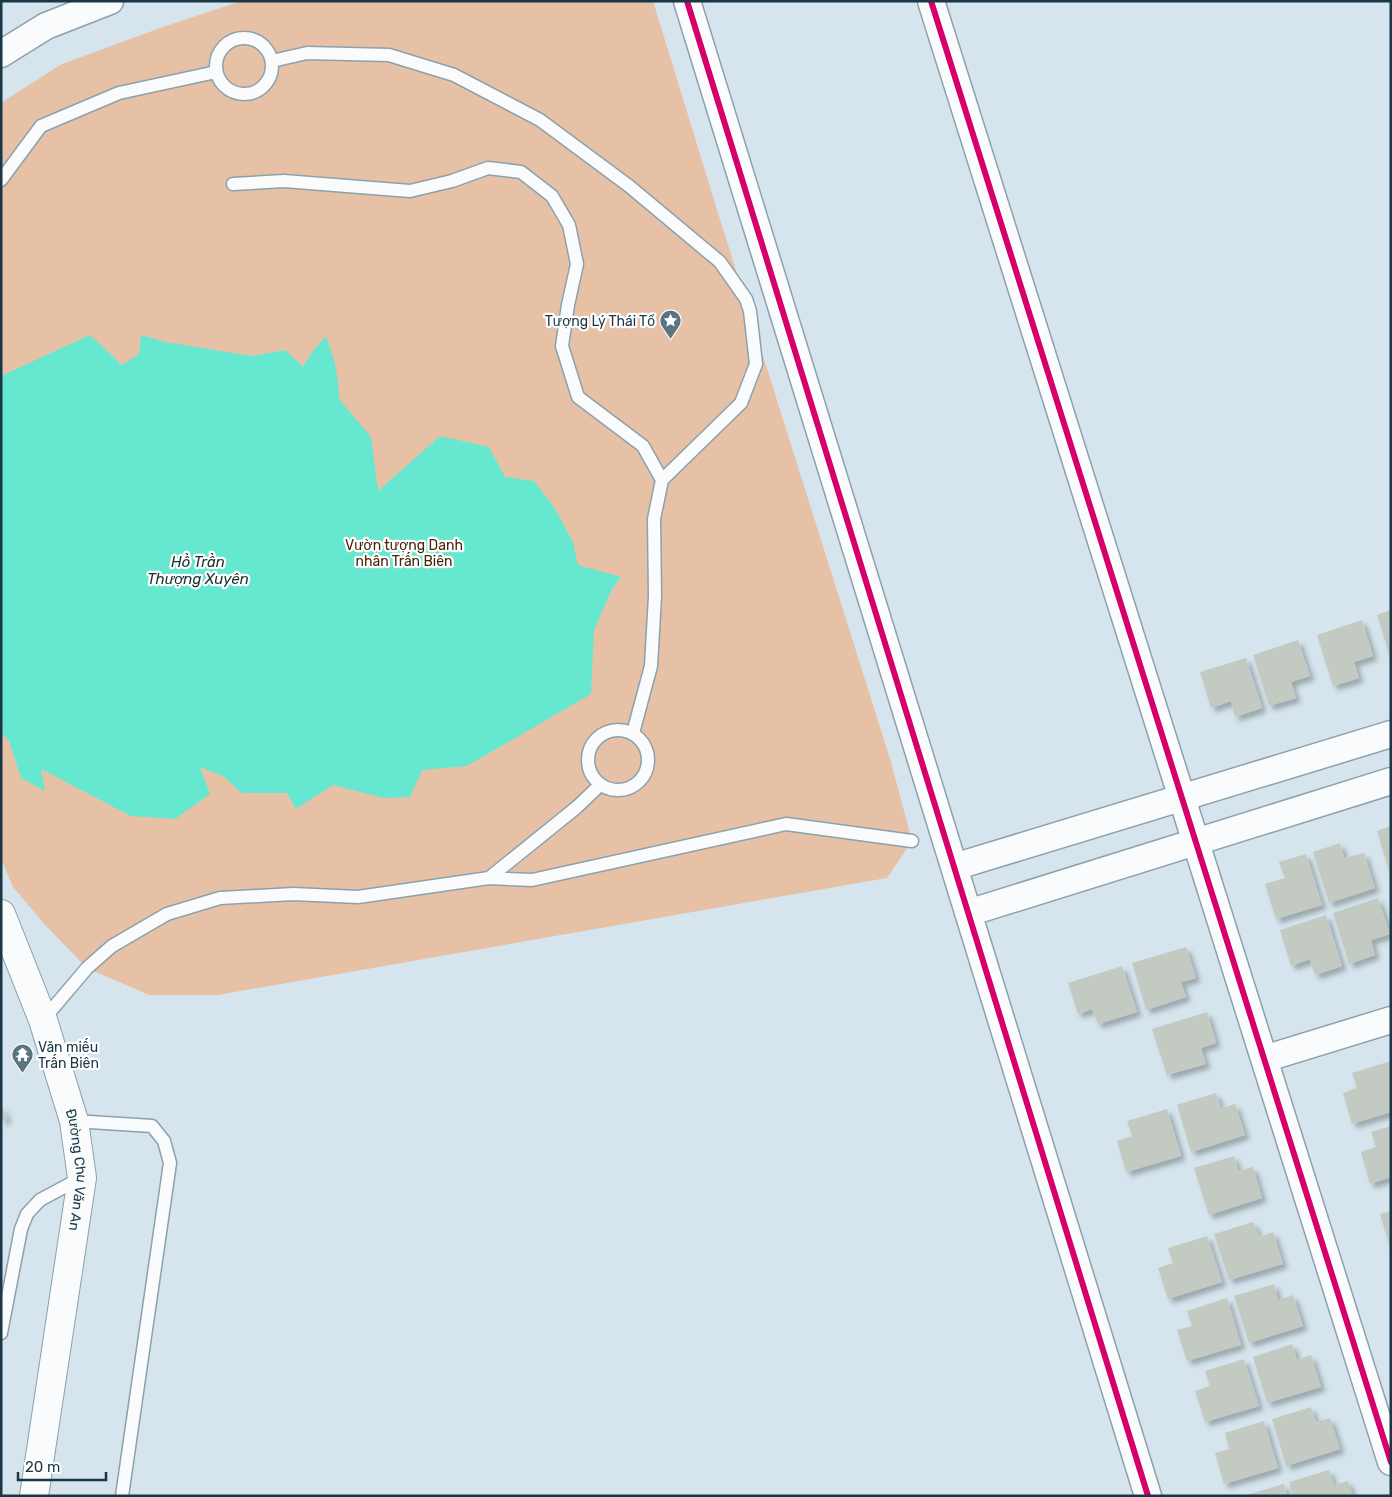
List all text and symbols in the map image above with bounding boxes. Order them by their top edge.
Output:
place icon: Tượng Lý Thái Tổ [659,309,683,340]
place label: Tượng Lý Thái Tổ [545,313,655,330]
park label: Vườn tượng Danh nhân Trấn Biên [345,537,463,570]
water label: Hồ Trần Thượng Xuyên [147,553,249,588]
place label: Văn miếu Trấn Biên [38,1038,99,1072]
temple icon: Văn miếu Trấn Biên [10,1043,34,1074]
street label: Đường Chu Văn An [62,1107,91,1232]
scale bar [18,1450,105,1482]
text: 20 m [25,1458,60,1476]

